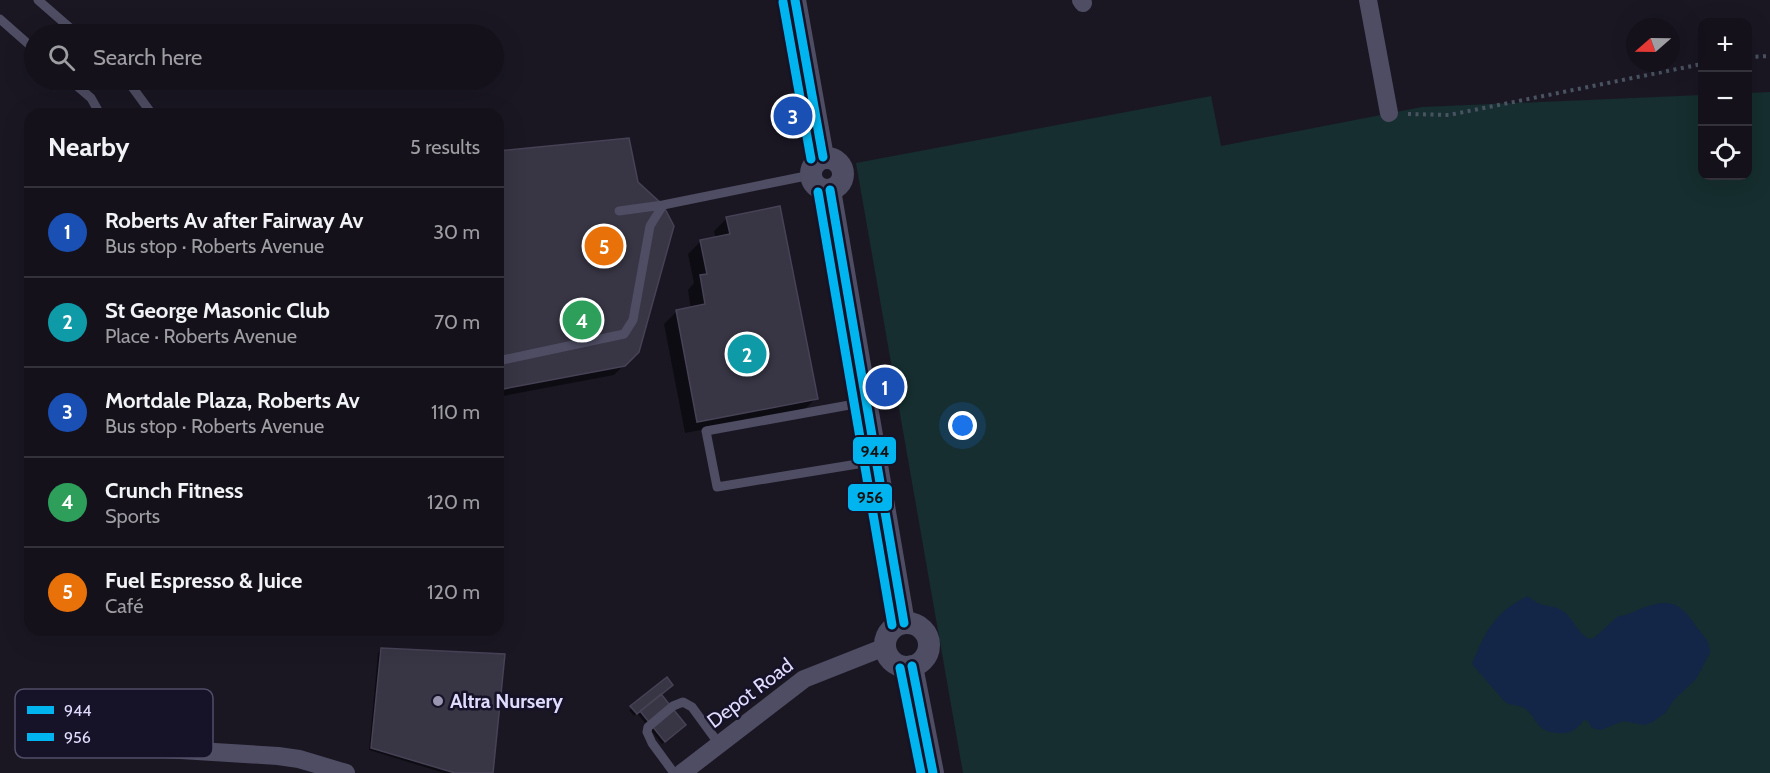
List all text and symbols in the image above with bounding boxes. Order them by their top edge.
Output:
north arrow [1626,18,1680,72]
map controls [1698,18,1752,180]
button: + [1698,18,1752,72]
search box [24,24,504,90]
icon: search [45,41,78,74]
text: Search here [93,44,202,71]
button: − [1698,72,1752,126]
pin: 3 [774,94,812,138]
button: locate [1698,126,1752,180]
text: Nearby [48,131,129,163]
text: 5 results [410,135,480,159]
text: Roberts Av after Fairway Av [105,207,363,234]
text: 1 [64,220,71,244]
text: 30 m [433,220,480,244]
pin: 5 [584,224,624,268]
text: Bus stop · Roberts Avenue [105,234,324,258]
text: St George Masonic Club [105,297,330,324]
pin: 4 [562,298,602,342]
text: 2 [62,310,73,334]
text: 70 m [434,310,480,334]
text: Place · Roberts Avenue [105,324,297,348]
pin: 2 [728,332,766,376]
pin: 1 [866,364,904,410]
text: Mortdale Plaza, Roberts Av [105,387,360,414]
text: 3 [62,400,73,424]
text: 110 m [431,400,480,424]
your location [948,411,977,440]
text: Bus stop · Roberts Avenue [105,414,324,438]
line badge: 944 [852,436,897,465]
text: 944 [861,442,889,461]
text: Crunch Fitness [105,477,243,504]
line badge: 956 [847,483,893,512]
text: 956 [857,488,883,507]
text: 4 [61,490,74,514]
text: 120 m [427,490,480,514]
text: Sports [105,504,160,528]
text: Fuel Espresso & Juice [105,567,302,594]
text: 5 [62,580,73,604]
text: 120 m [427,580,480,604]
text: Café [105,594,143,618]
street label: Depot Road [702,653,798,733]
legend [15,689,213,758]
place label: Altra Nursery [450,689,563,713]
marker: Altra Nursery [431,694,445,708]
text: 944 [64,701,92,720]
text: 956 [64,728,91,747]

